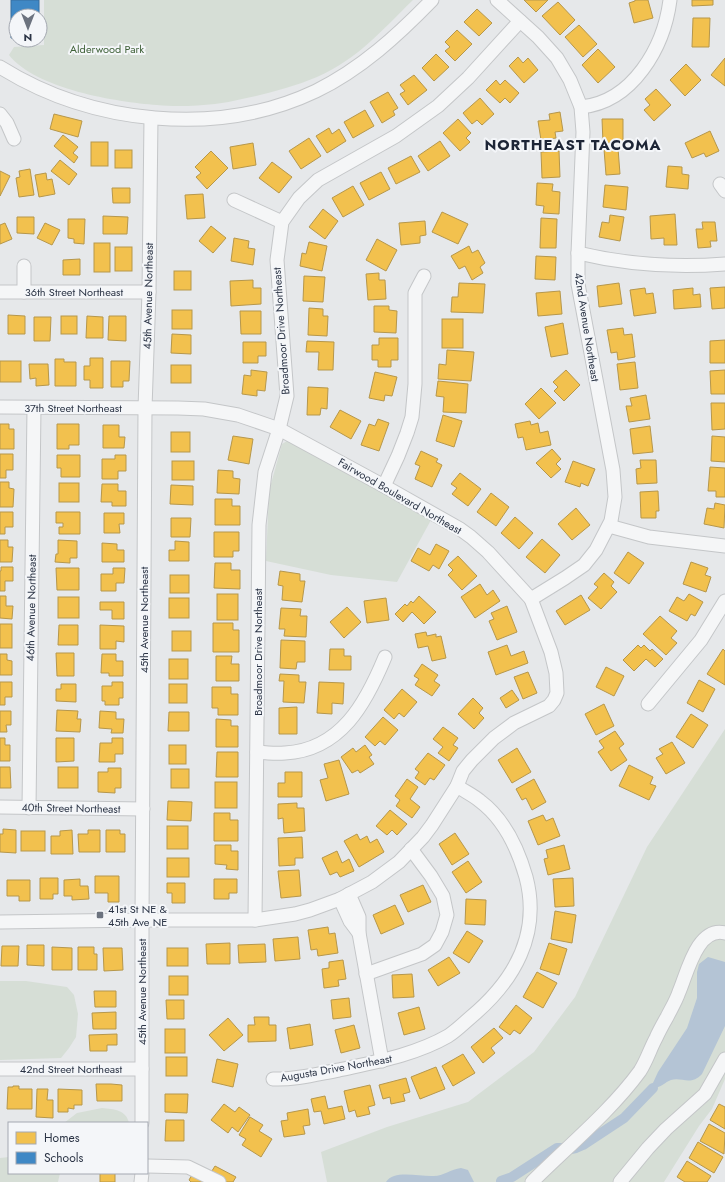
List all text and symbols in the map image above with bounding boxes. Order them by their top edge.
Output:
north arrow [8,8,48,48]
text: N [24,30,32,46]
park label: Alderwood Park [70,41,144,57]
district label: NORTHEAST TACOMA [484,134,662,156]
street label: 45th Avenue Northeast [139,242,157,349]
street label: Broadmoor Drive Northeast [269,267,293,395]
street label: 42nd Avenue Northeast [570,271,604,383]
street label: 36th Street Northeast [25,284,124,300]
street label: 37th Street Northeast [24,400,122,416]
street label: Fairwood Boulevard Northeast [335,454,465,538]
street label: 46th Avenue Northeast [22,554,40,662]
street label: 45th Avenue Northeast [136,566,152,673]
street label: Broadmoor Drive Northeast [250,588,266,716]
street label: 40th Street Northeast [21,799,121,817]
place label: 41st St NE & 45th Ave NE [108,901,168,930]
marker: 41st St NE & 45th Ave NE [95,910,105,920]
street label: 45th Avenue Northeast [134,938,150,1045]
street label: Augusta Drive Northeast [279,1050,393,1086]
street label: 42nd Street Northeast [20,1061,123,1077]
legend [8,1122,148,1174]
text: Homes [44,1129,80,1147]
text: Schools [44,1149,83,1167]

